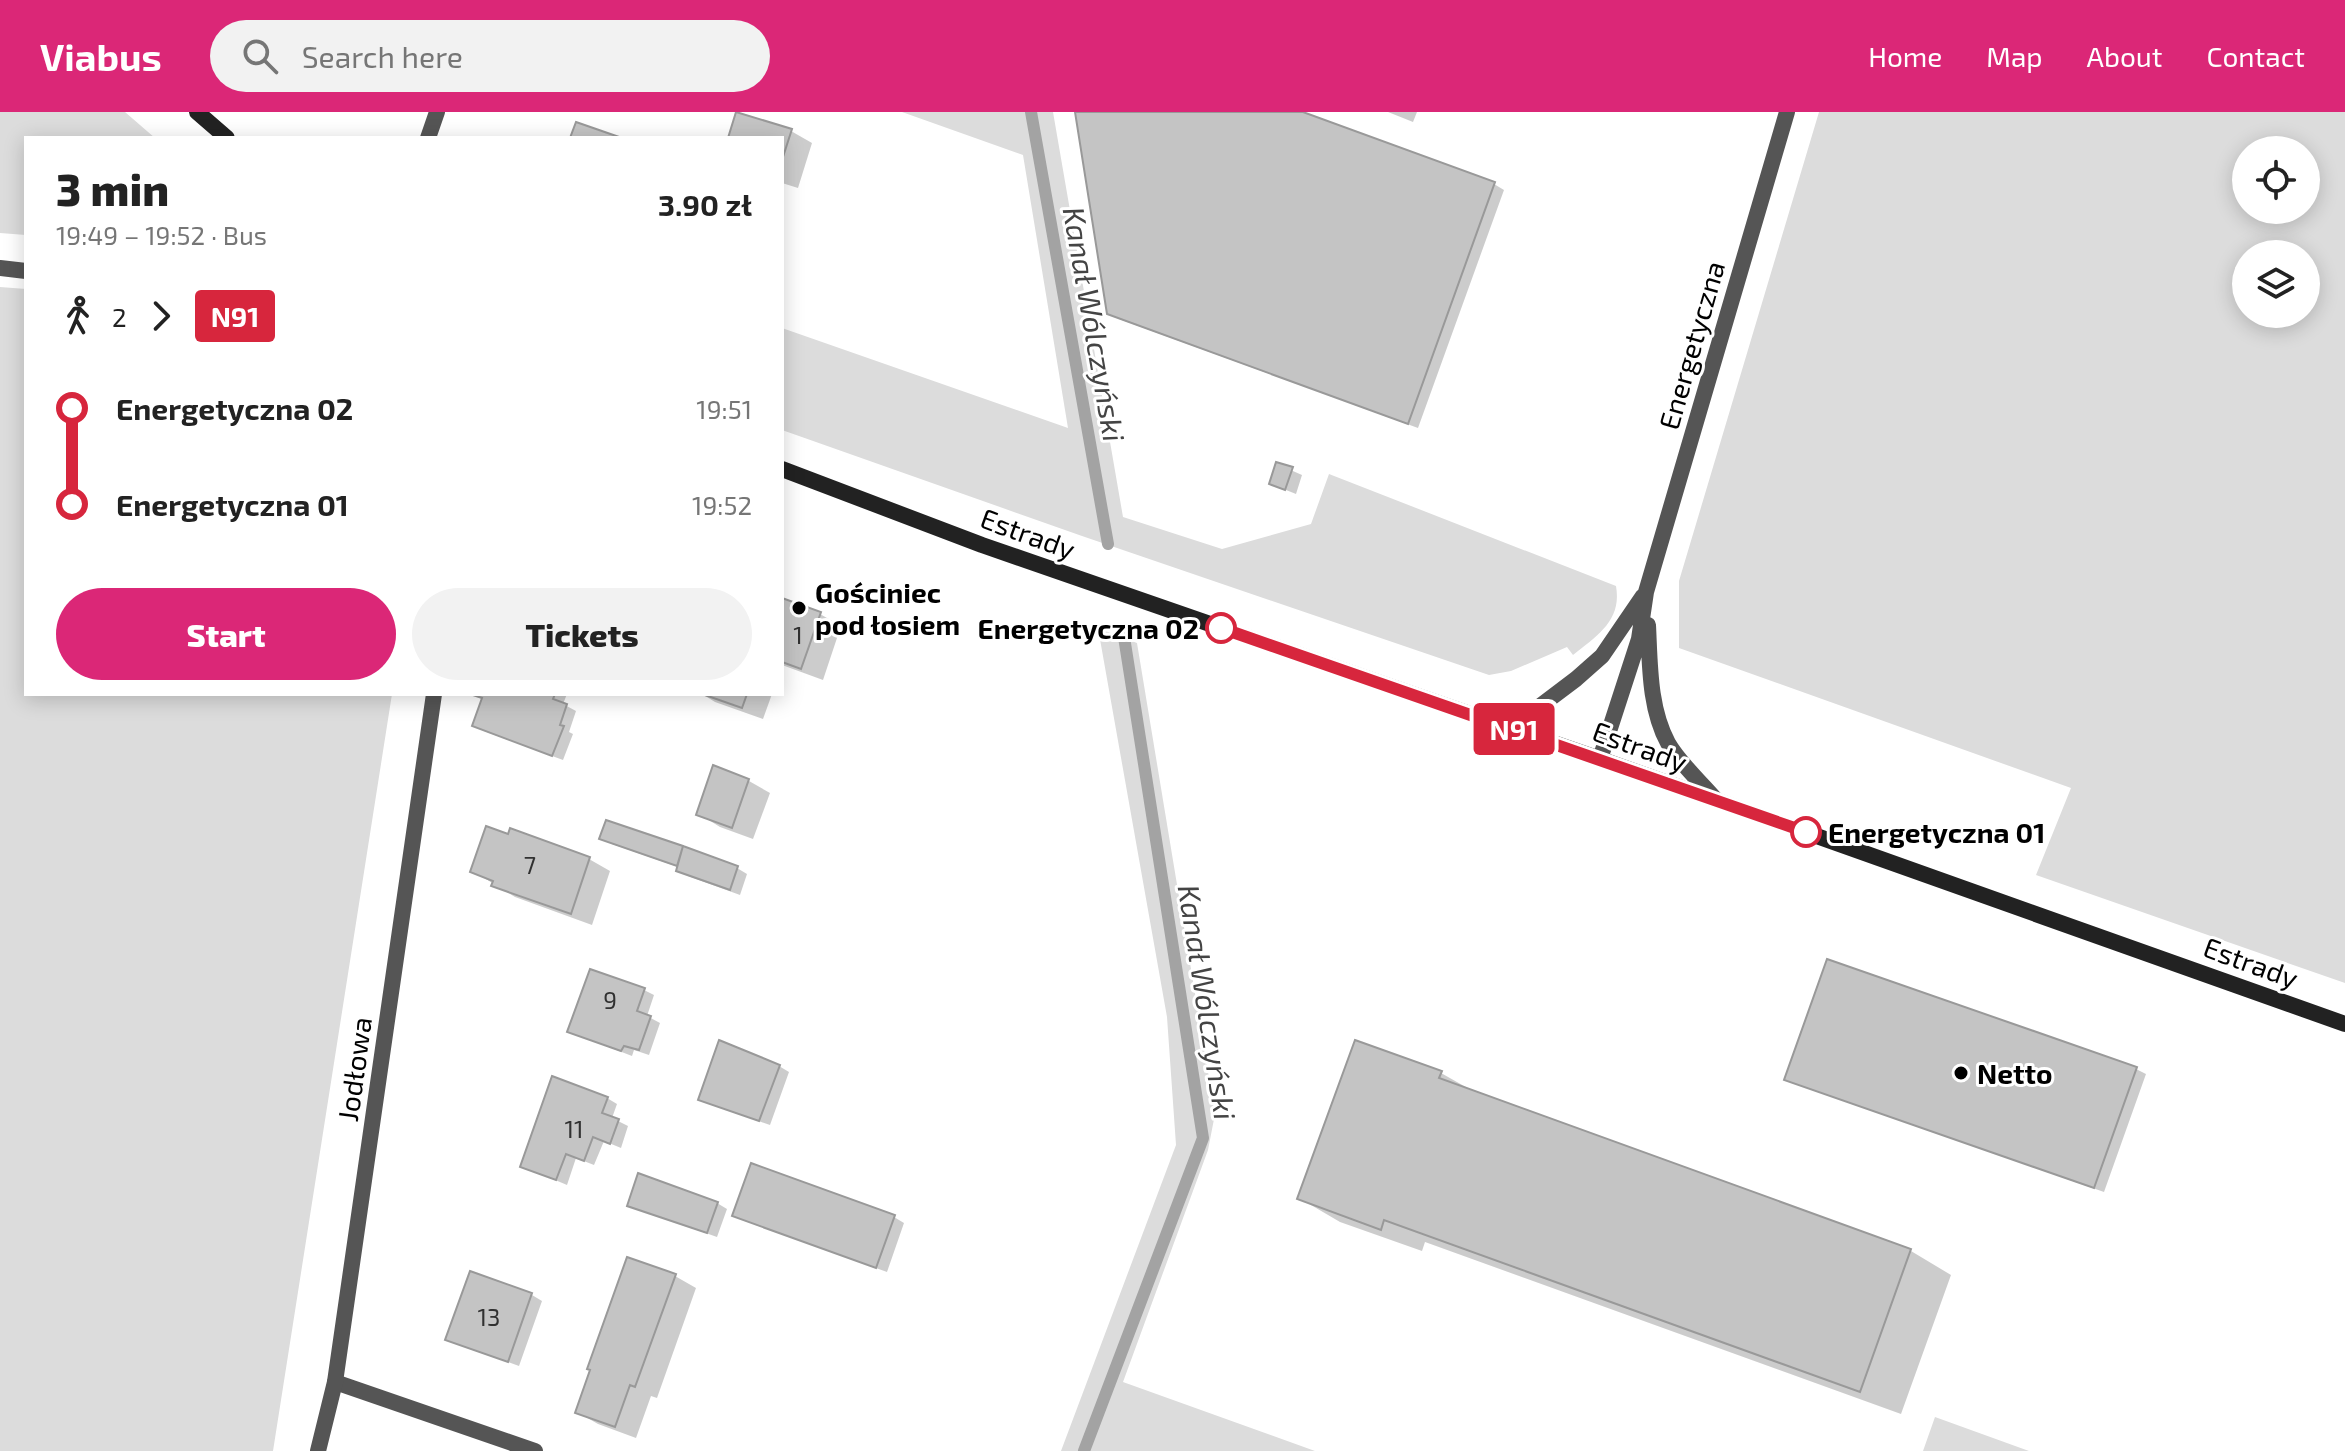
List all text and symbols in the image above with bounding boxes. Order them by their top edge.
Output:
search box [210,20,770,92]
text: Viabus [40,33,162,79]
icon: search [238,34,282,78]
text: Search here [302,38,463,74]
text: Home [1868,39,1942,73]
text: Map [1986,39,2043,73]
text: About [2087,39,2162,73]
text: Contact [2206,39,2305,73]
map controls [2232,136,2320,328]
button: locate [2232,136,2320,224]
text: 3 min [56,162,169,215]
text: 3.90 zł [658,186,752,222]
water label: Kanał Wólczyński [1056,204,1133,444]
text: 19:49 – 19:52 · Bus [56,219,267,250]
button: layers [2232,240,2320,328]
street label: Energetyczna [1651,257,1731,433]
icon: walk [56,294,100,338]
icon: forward [139,294,183,338]
text: N91 [211,299,259,333]
text: 2 [112,301,127,332]
text: Energetyczna 02 [116,390,353,426]
text: 19:51 [696,393,752,424]
text: Energetyczna 01 [116,486,349,522]
text: 19:52 [692,489,752,520]
street label: Estrady [976,500,1080,566]
place label: Gościniec pod łosiem [815,575,960,641]
button: Start [56,588,396,680]
button: Tickets [412,588,752,680]
marker: Gościniec pod łosiem [790,599,808,617]
place label: Energetyczna 02 [978,611,1199,645]
marker: Energetyczna 02 [1206,613,1236,643]
house number: 1 [793,620,803,649]
line badge: N91 [1468,703,1560,755]
text: N91 [1490,712,1538,746]
street label: Estrady [1588,713,1692,779]
place label: Energetyczna 01 [1828,815,2045,849]
marker: Energetyczna 01 [1791,817,1821,847]
house number: 7 [524,850,536,879]
water label: Kanał Wólczyński [1171,882,1244,1122]
street label: Estrady [2199,929,2303,995]
house number: 9 [603,985,617,1014]
street label: Jodłowa [330,1015,378,1123]
place label: Netto [1977,1056,2053,1090]
marker: Netto [1952,1064,1970,1082]
house number: 11 [564,1114,584,1143]
house number: 13 [478,1302,500,1331]

